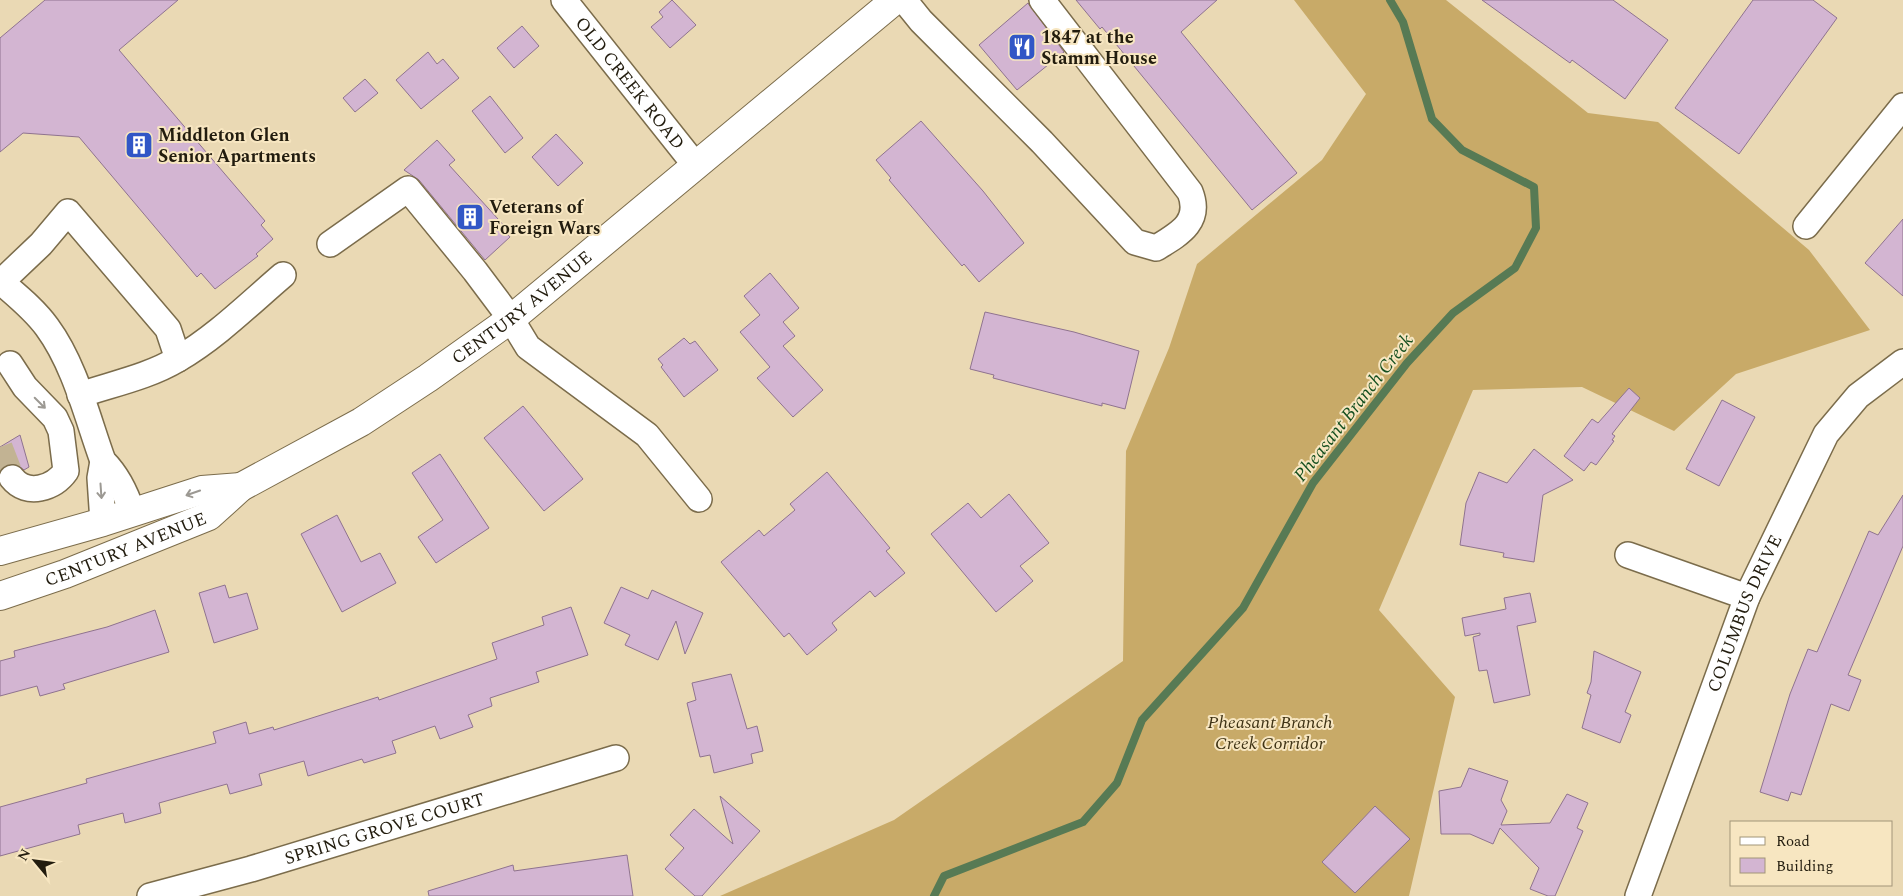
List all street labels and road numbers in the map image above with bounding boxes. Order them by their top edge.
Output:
street label: OLD CREEK ROAD [569,11,691,155]
street label: CENTURY AVENUE [446,244,598,371]
street label: CENTURY AVENUE [41,505,211,593]
street label: COLUMBUS DRIVE [1700,530,1789,696]
street label: SPRING GROVE COURT [281,785,488,872]

